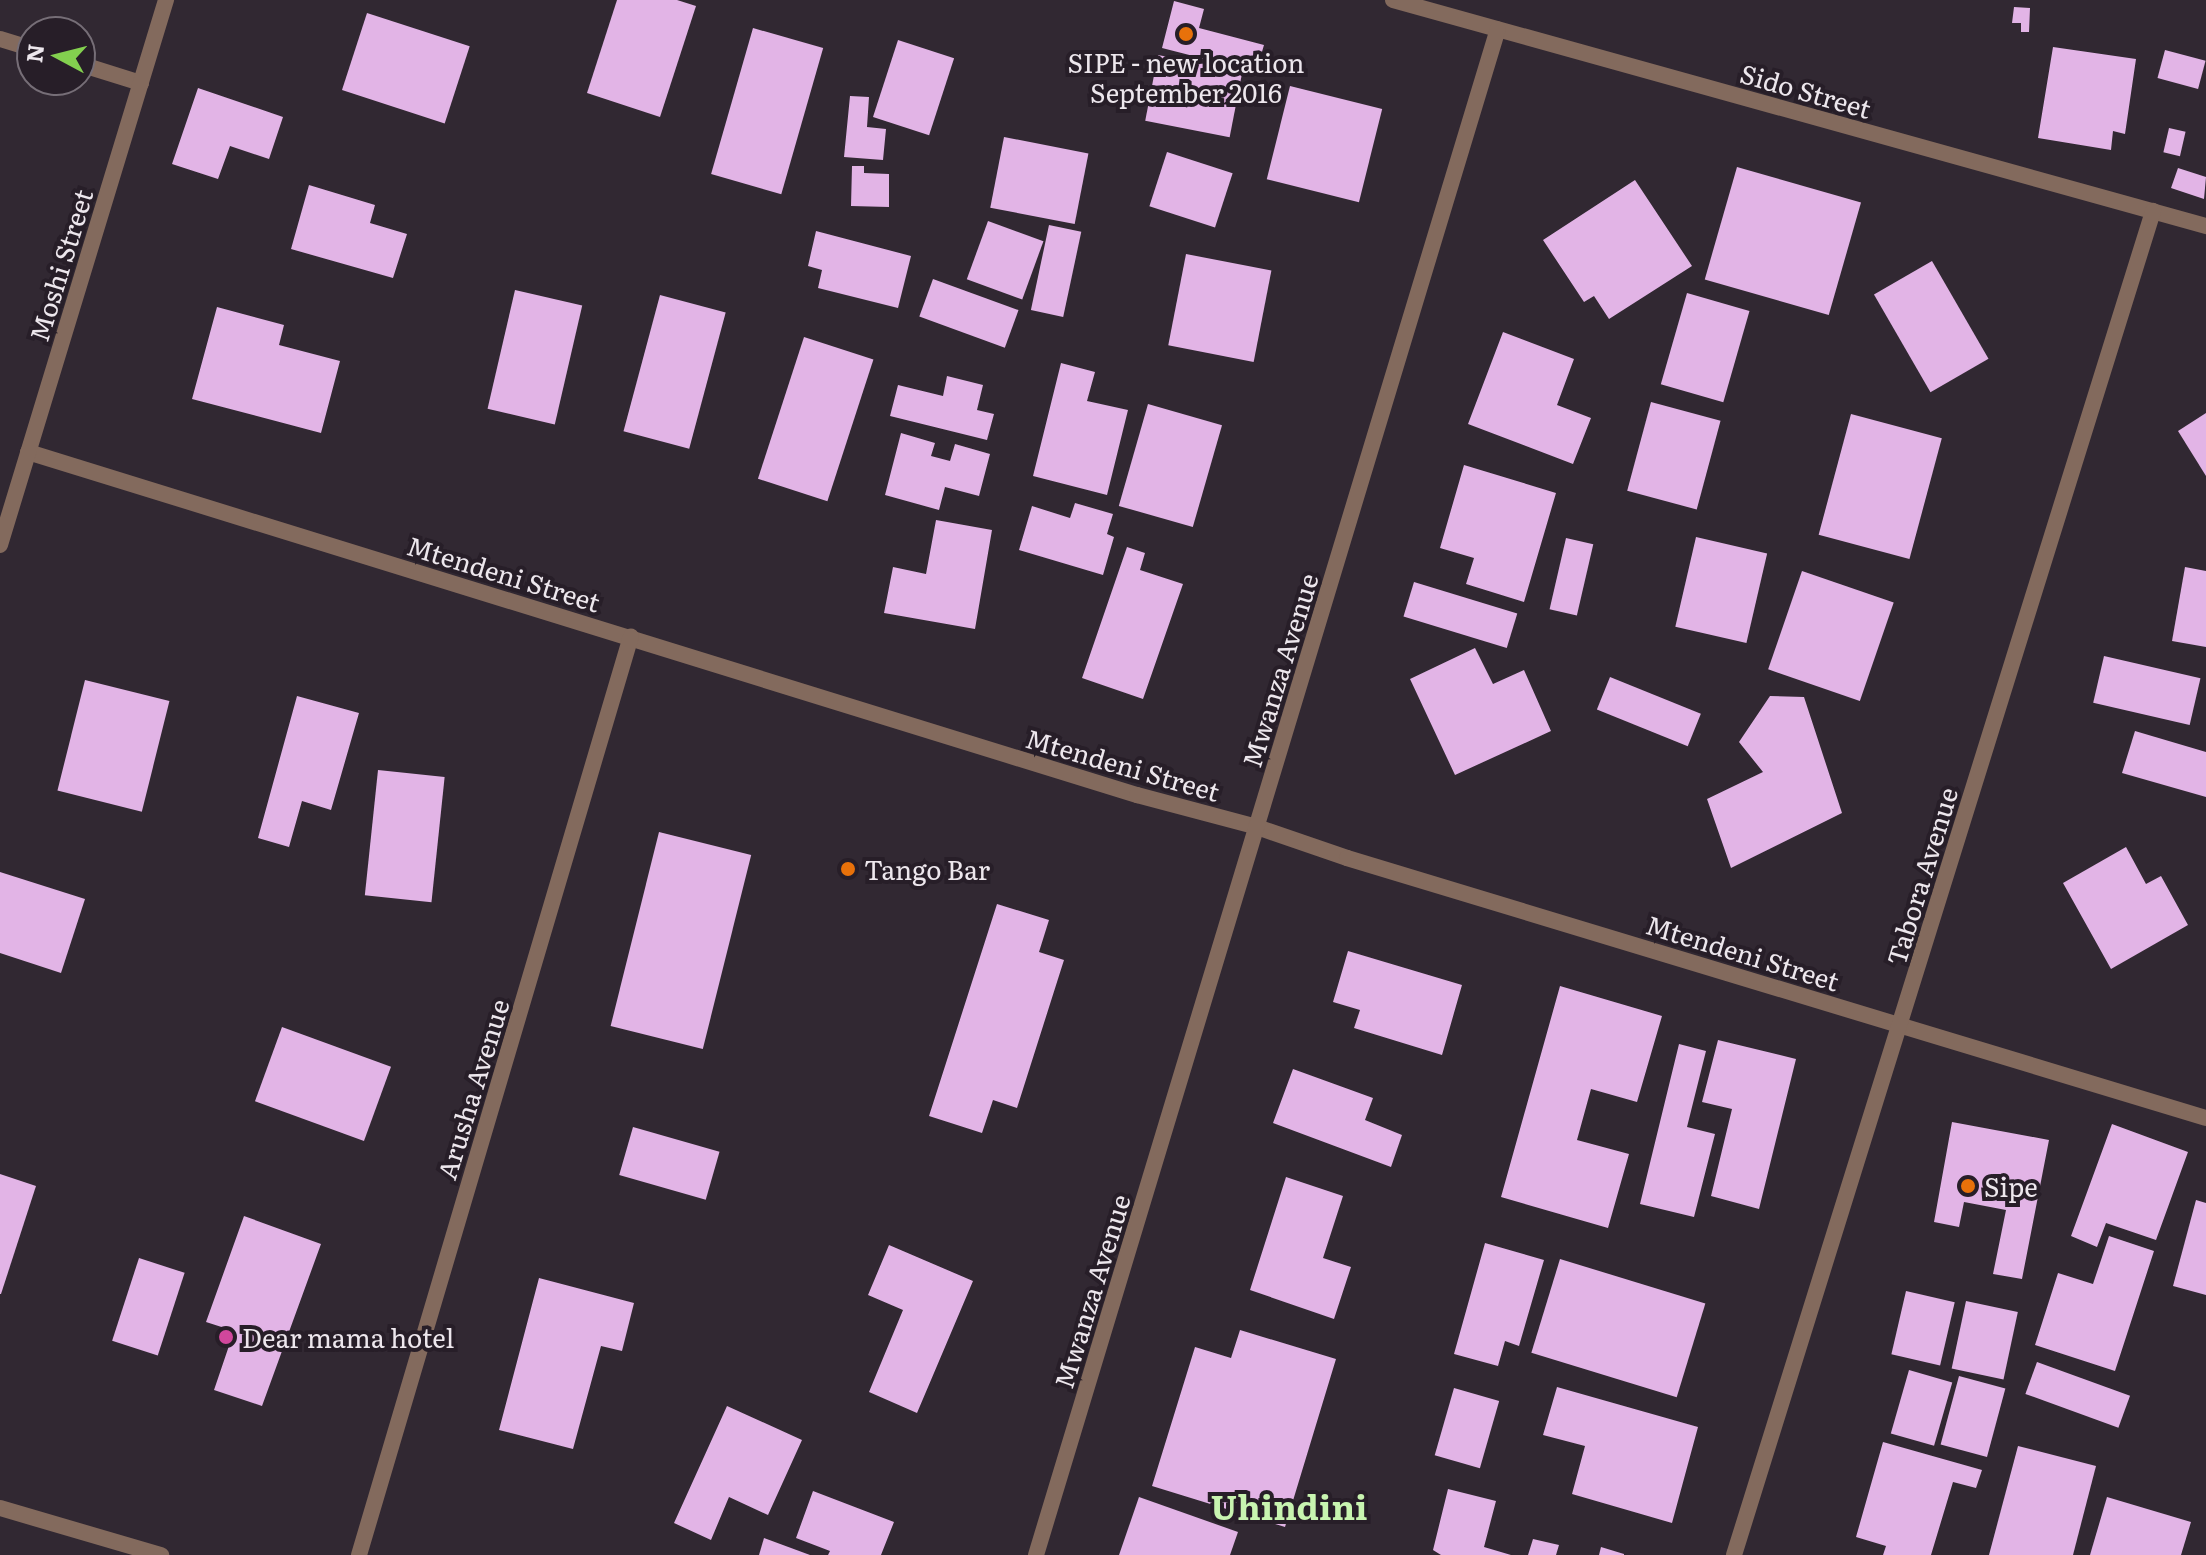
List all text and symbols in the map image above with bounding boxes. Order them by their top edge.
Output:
north arrow [16,16,96,96]
marker: SIPE - new location September 2016 [1177,25,1195,43]
text: N [16,42,51,64]
place label: SIPE - new location September 2016 [1067,46,1305,108]
street label: Sido Street [1737,56,1875,124]
street label: Moshi Street [22,185,98,345]
street label: Mtendeni Street [404,529,604,617]
street label: Mwanza Avenue [1235,569,1323,771]
street label: Mtendeni Street [1023,721,1223,807]
street label: Tabora Avenue [1879,783,1963,969]
place label: Tango Bar [864,853,990,885]
marker: Tango Bar [839,860,857,878]
street label: Mtendeni Street [1643,908,1843,996]
street label: Arusha Avenue [430,995,514,1183]
place label: Sipe [1984,1170,2038,1202]
marker: Sipe [1959,1177,1977,1195]
street label: Mwanza Avenue [1047,1190,1135,1392]
place label: Dear mama hotel [242,1321,454,1353]
marker: Dear mama hotel [217,1328,235,1346]
district label: Uhindini [1211,1486,1367,1526]

